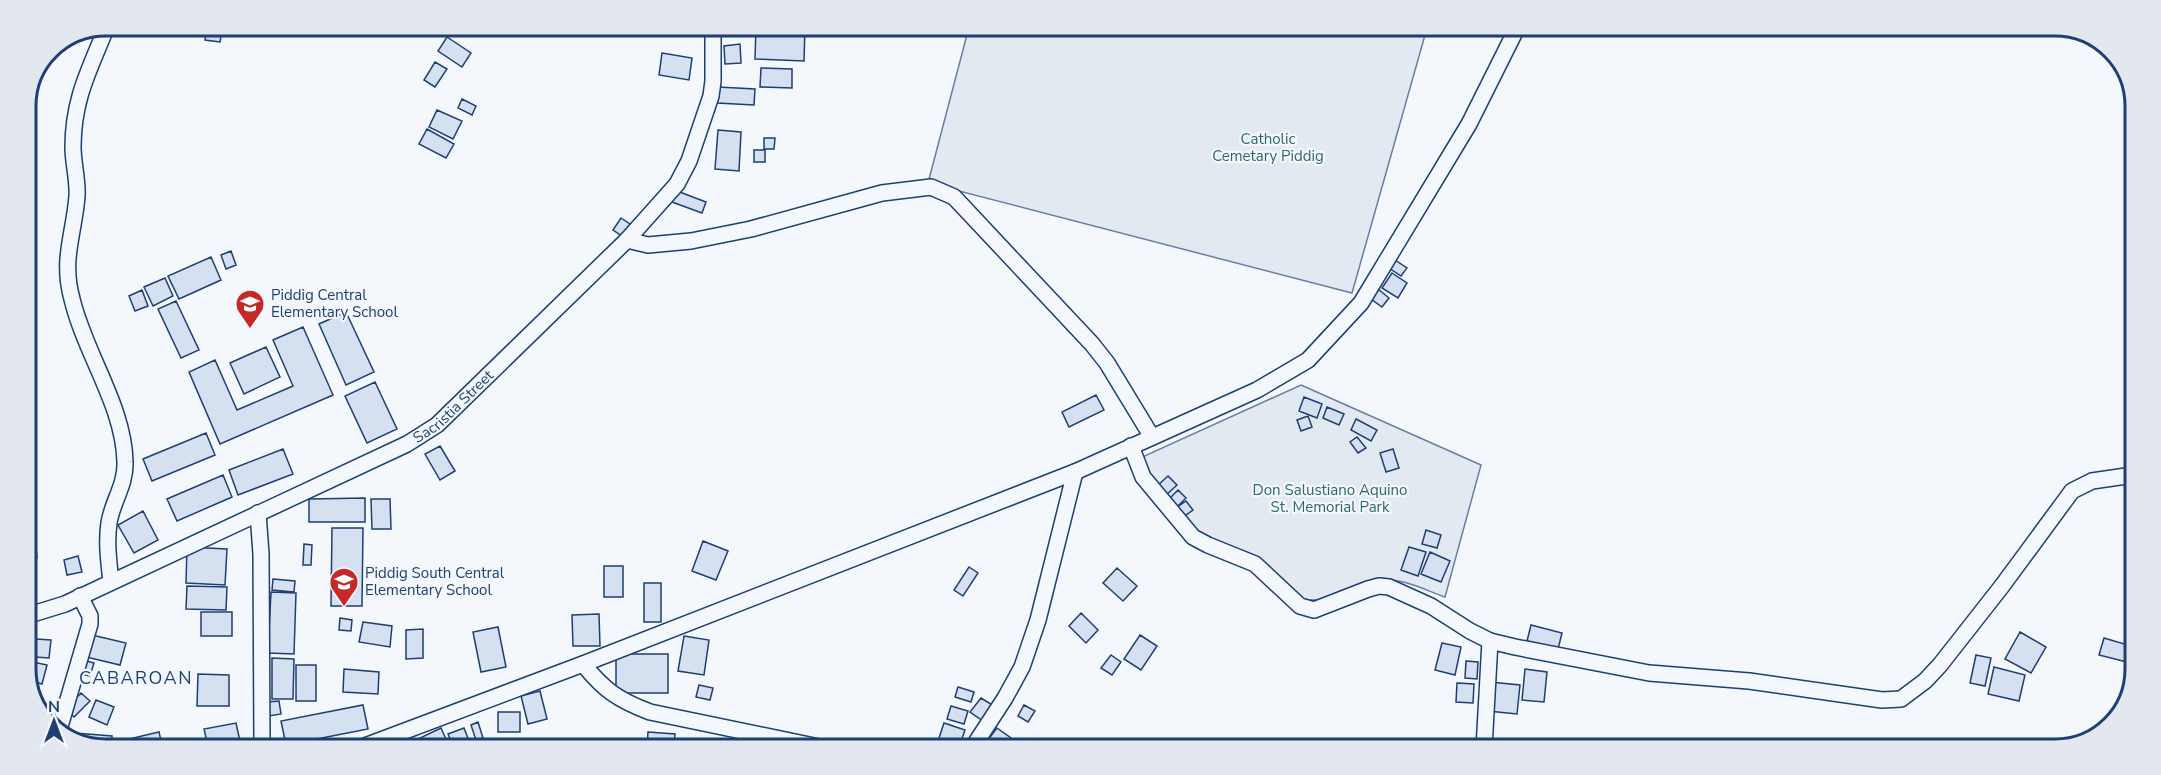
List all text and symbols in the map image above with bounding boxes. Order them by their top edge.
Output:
park label: Catholic Cemetary Piddig [1212,129,1324,166]
place label: Piddig Central Elementary School [271,285,398,322]
school or university icon: Piddig Central Elementary School [234,288,266,330]
street label: Sacristia Street [409,365,498,448]
park label: Don Salustiano Aquino St. Memorial Park [1253,480,1407,517]
place label: Piddig South Central Elementary School [365,563,505,600]
school or university icon: Piddig South Central Elementary School [328,566,360,608]
district label: CABAROAN [79,666,193,690]
north arrow [24,691,84,751]
text: N [48,696,60,718]

